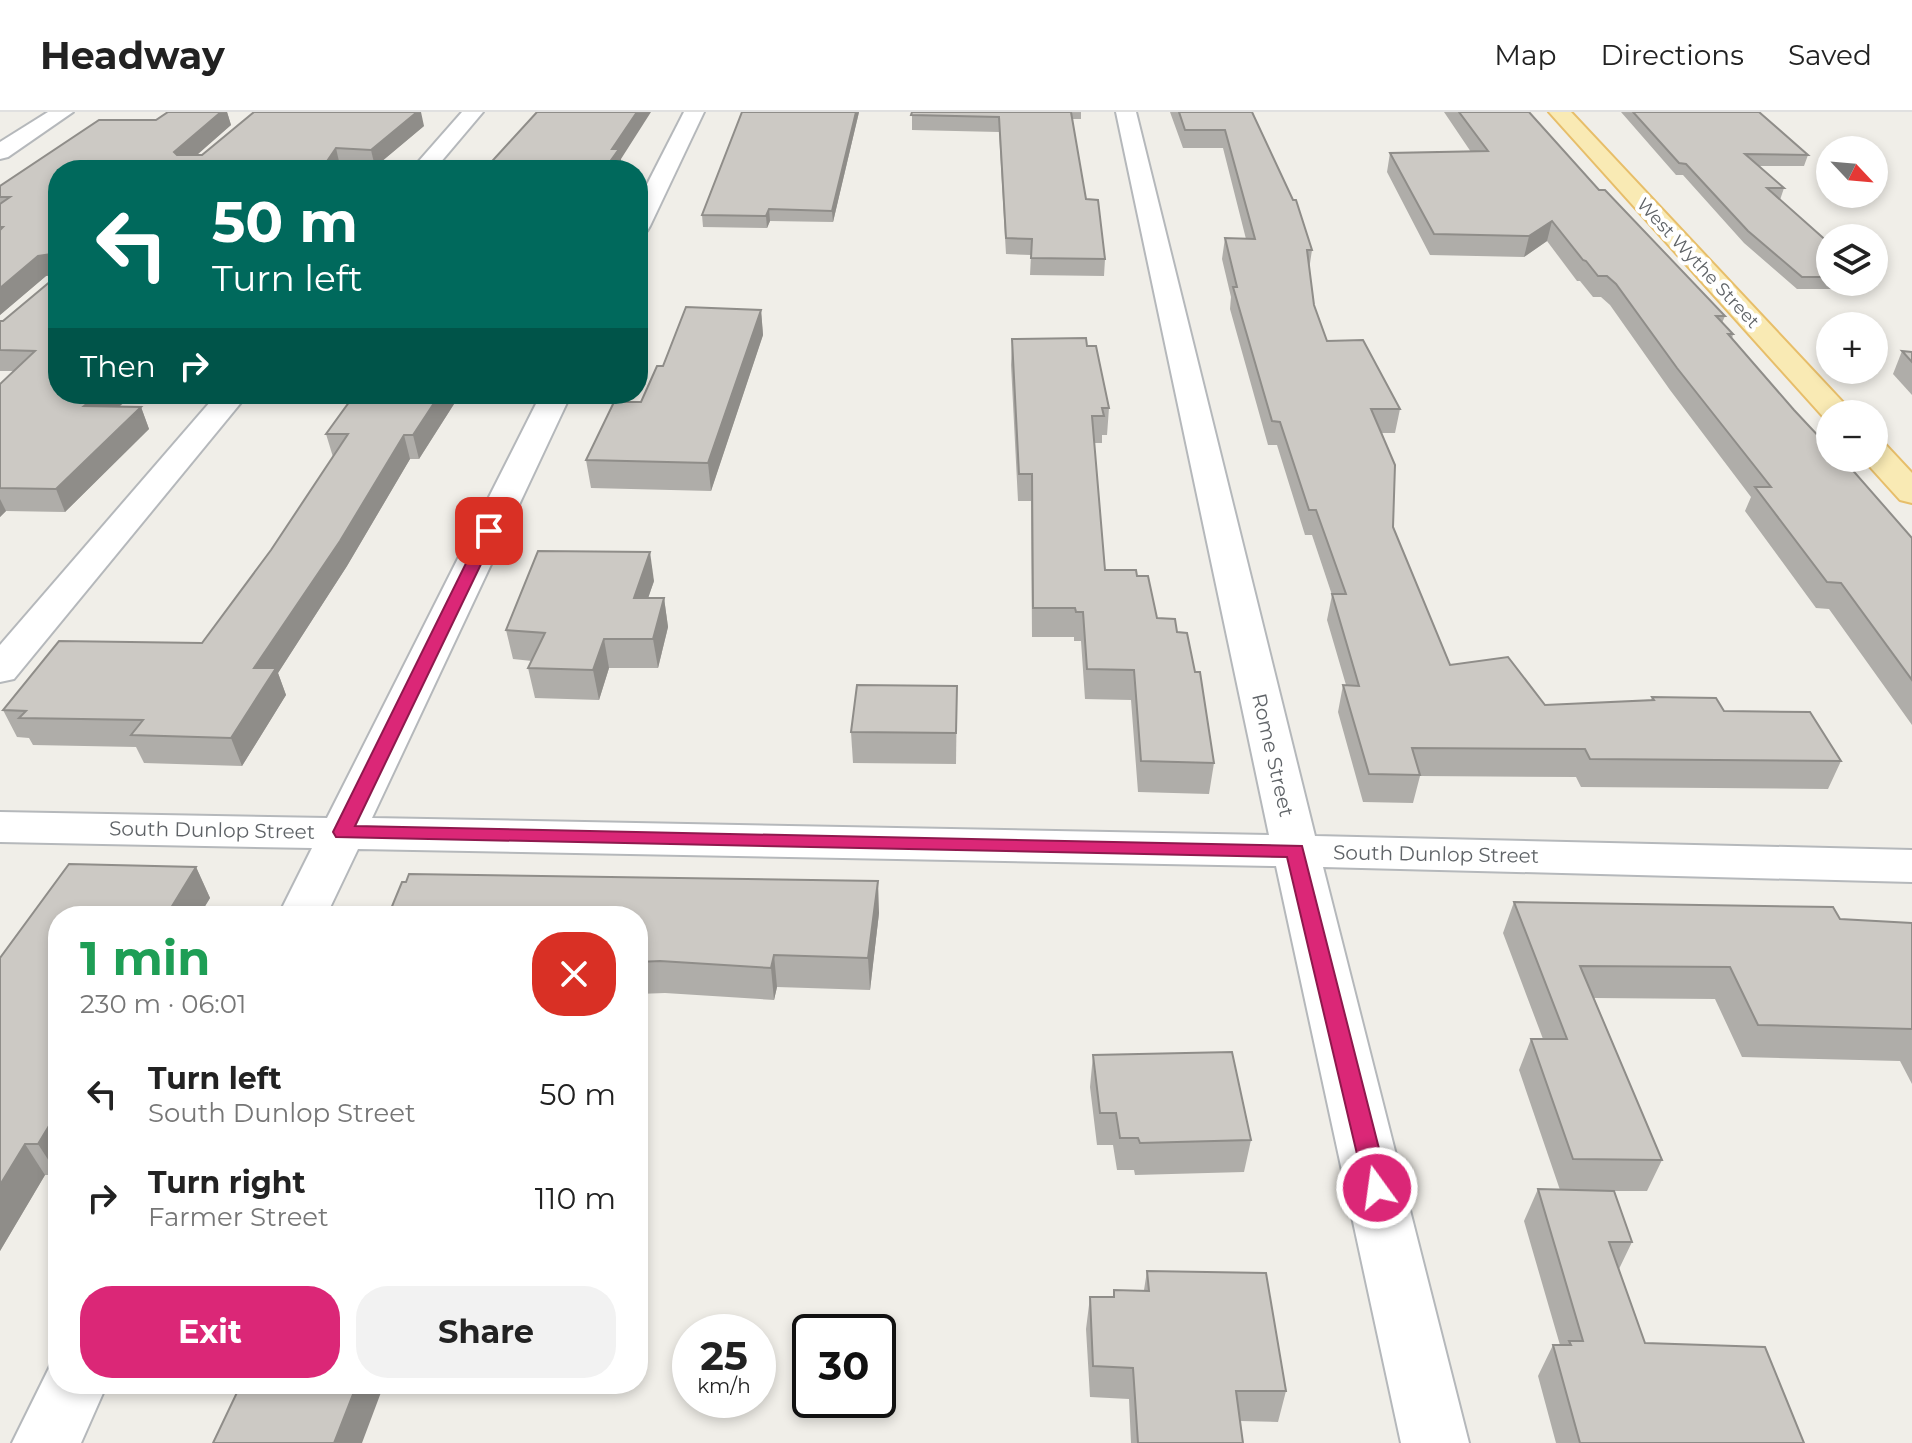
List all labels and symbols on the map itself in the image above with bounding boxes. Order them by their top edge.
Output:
north arrow [1816,136,1888,208]
street label: West Wythe Street [1632,193,1764,333]
pin [455,497,523,565]
street label: Rome Street [1247,691,1299,819]
street label: South Dunlop Street [109,816,315,844]
street label: South Dunlop Street [1333,840,1539,868]
position arrow [1335,1146,1419,1230]
speed limit sign: 30 [792,1314,896,1418]

